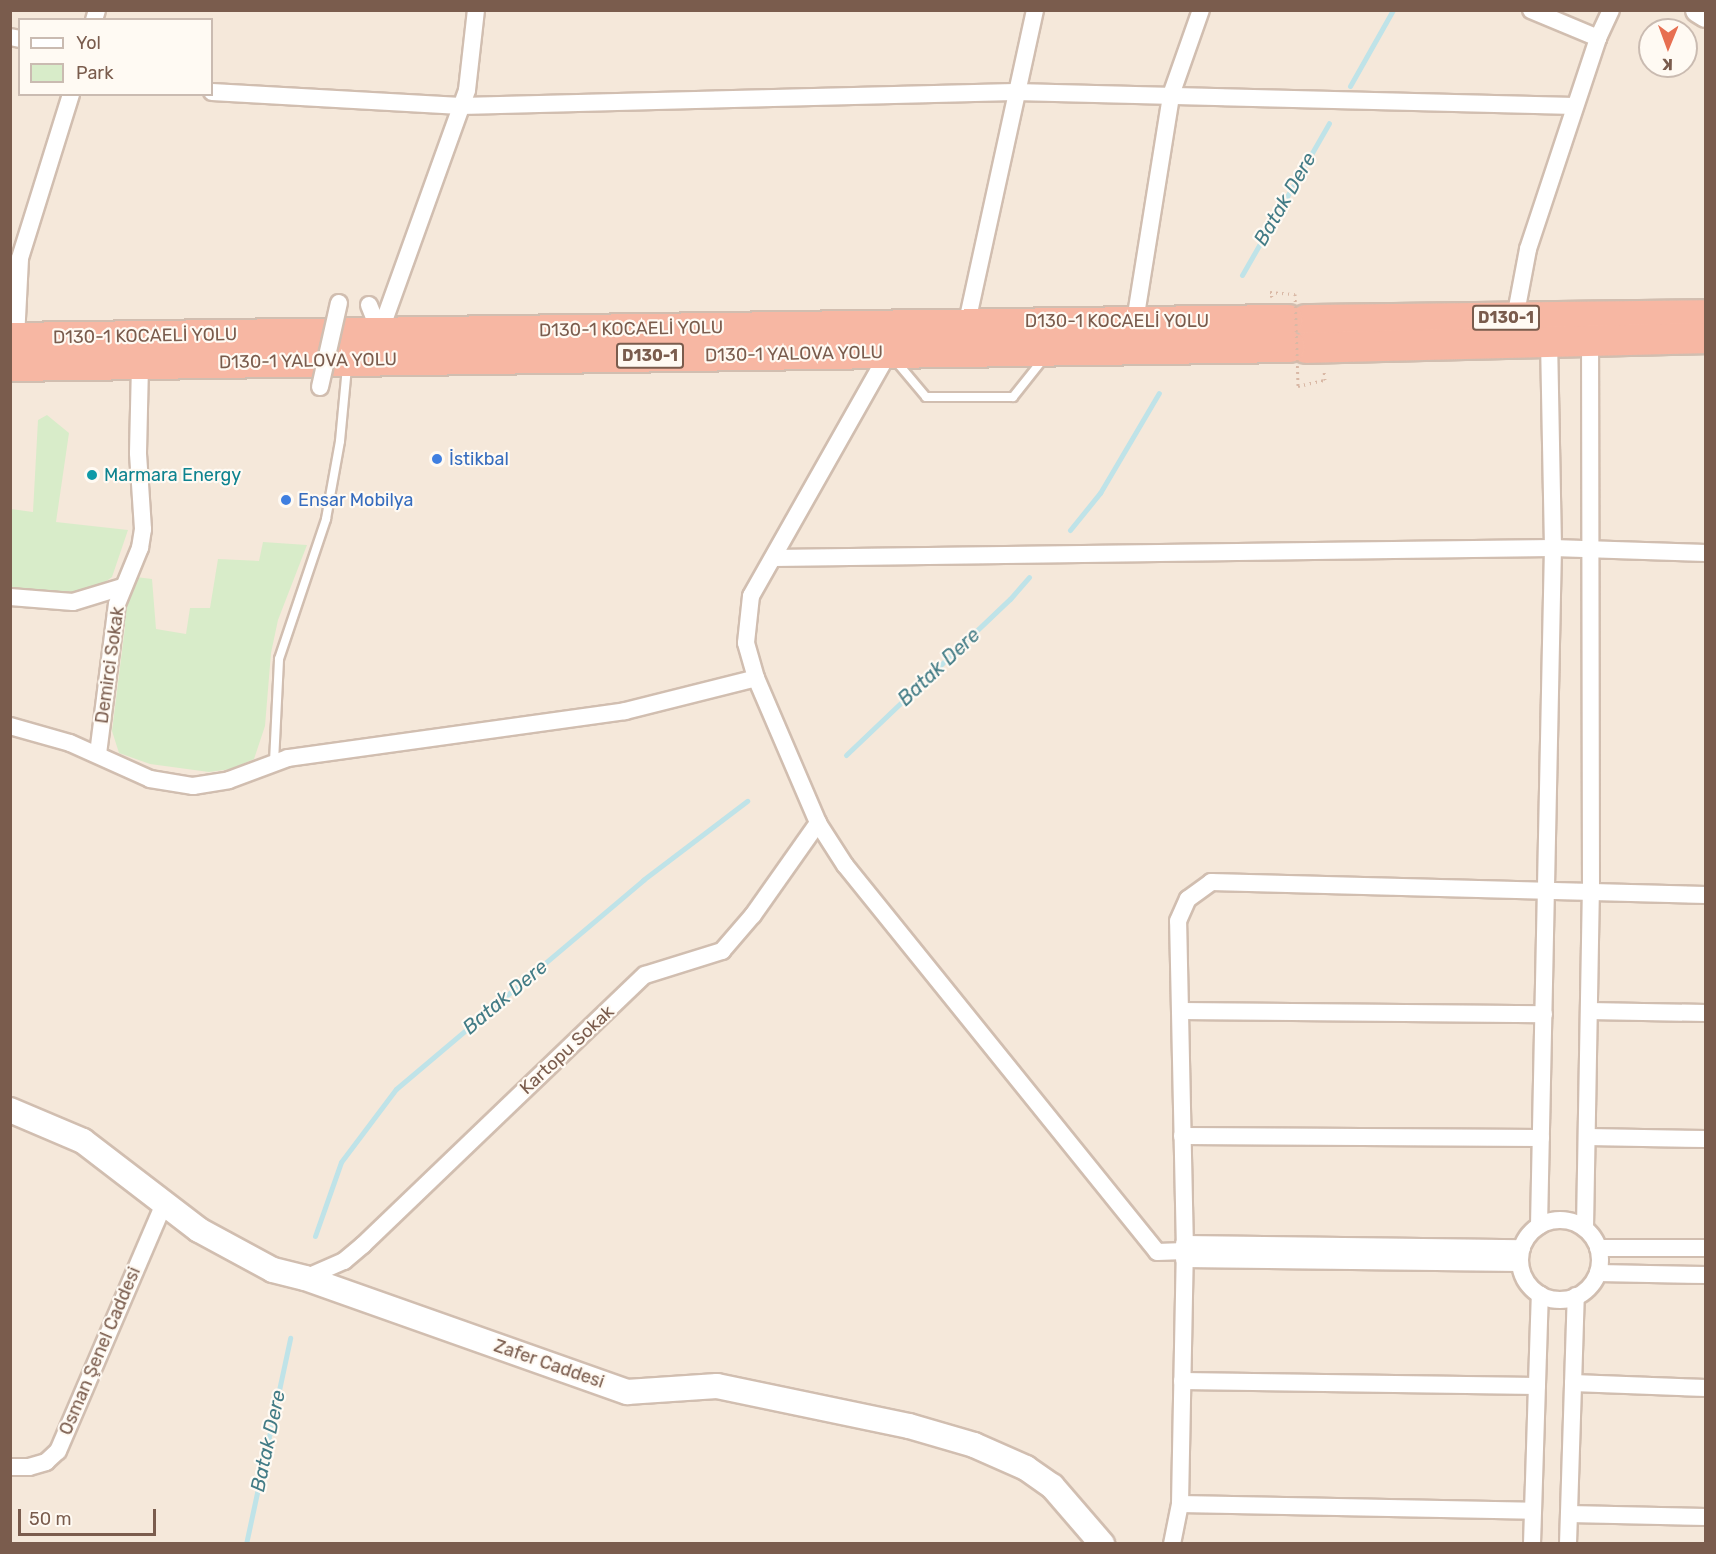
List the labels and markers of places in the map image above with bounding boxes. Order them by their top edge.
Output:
place label: İstikbal [449,448,509,470]
marker: İstikbal [430,452,444,466]
place label: Marmara Energy [104,464,241,486]
marker: Marmara Energy [85,468,99,482]
place label: Ensar Mobilya [298,489,414,511]
marker: Ensar Mobilya [279,493,293,507]

